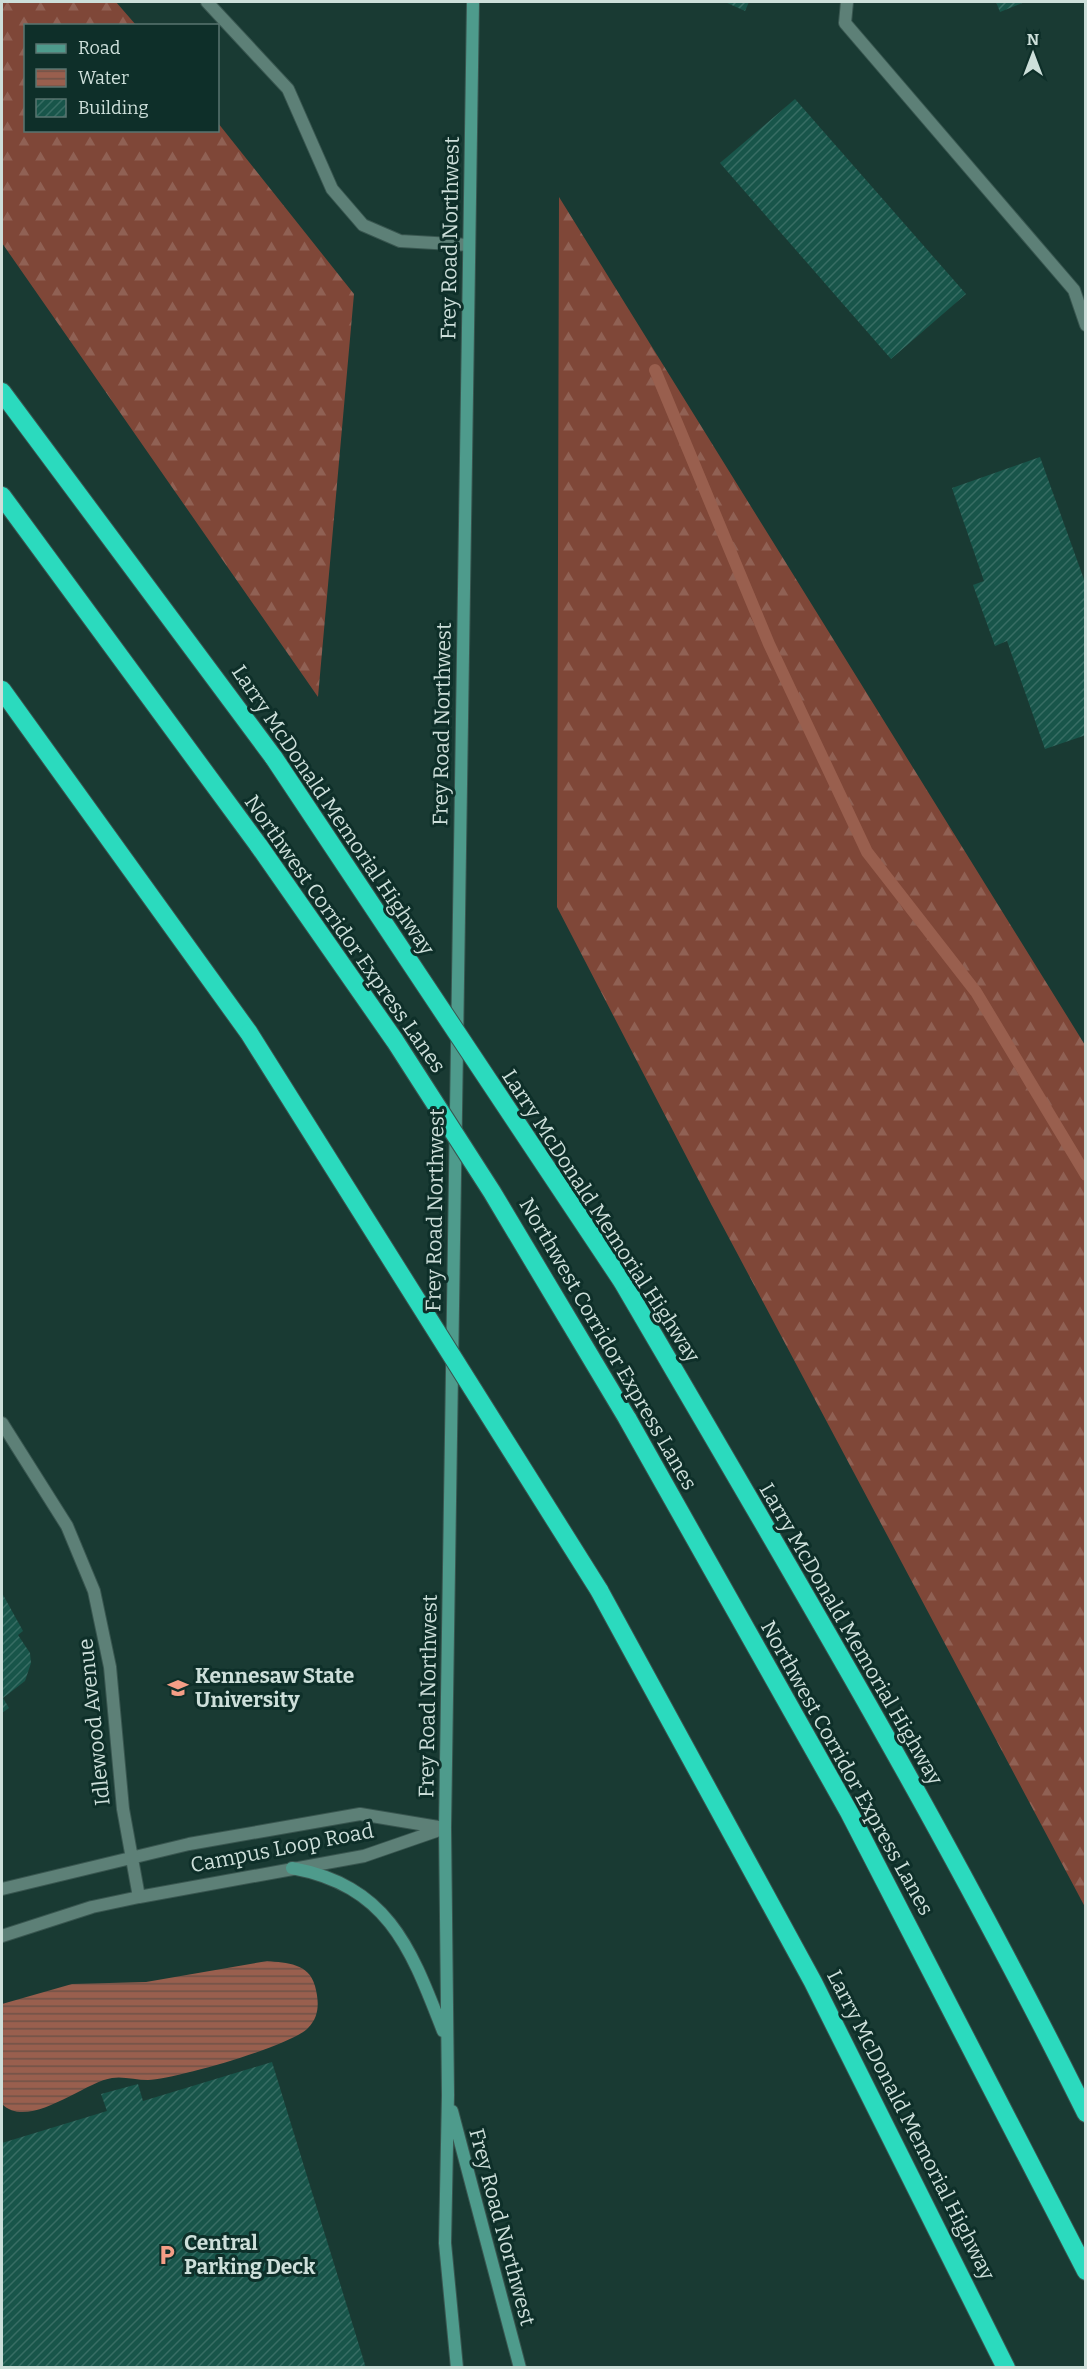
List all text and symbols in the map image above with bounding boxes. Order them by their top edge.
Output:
legend [24,24,219,132]
north arrow [1003,24,1063,84]
text: N [1027,30,1039,49]
text: Road [78,37,121,59]
text: Water [78,67,129,89]
text: Building [78,97,149,119]
street label: Frey Road Northwest [435,136,465,340]
street label: Frey Road Northwest [427,622,457,826]
street label: Larry McDonald Memorial Highway [226,660,441,961]
street label: Northwest Corridor Express Lanes [239,790,451,1078]
street label: Larry McDonald Memorial Highway [496,1065,706,1368]
street label: Frey Road Northwest [420,1108,450,1312]
street label: Northwest Corridor Express Lanes [513,1193,703,1495]
street label: Larry McDonald Memorial Highway [754,1478,949,1790]
street label: Frey Road Northwest [413,1594,443,1798]
street label: Northwest Corridor Express Lanes [755,1616,939,1920]
street label: Idlewood Avenue [72,1637,116,1807]
place label: Kennesaw State University [195,1663,354,1713]
school or university icon: Kennesaw State University [166,1676,190,1700]
street label: Campus Loop Road [188,1817,376,1879]
street label: Larry McDonald Memorial Highway [821,1966,1001,2285]
street label: Frey Road Northwest [463,2125,541,2329]
place label: Central Parking Deck [184,2230,316,2280]
parking icon: Central Parking Deck [155,2243,179,2267]

